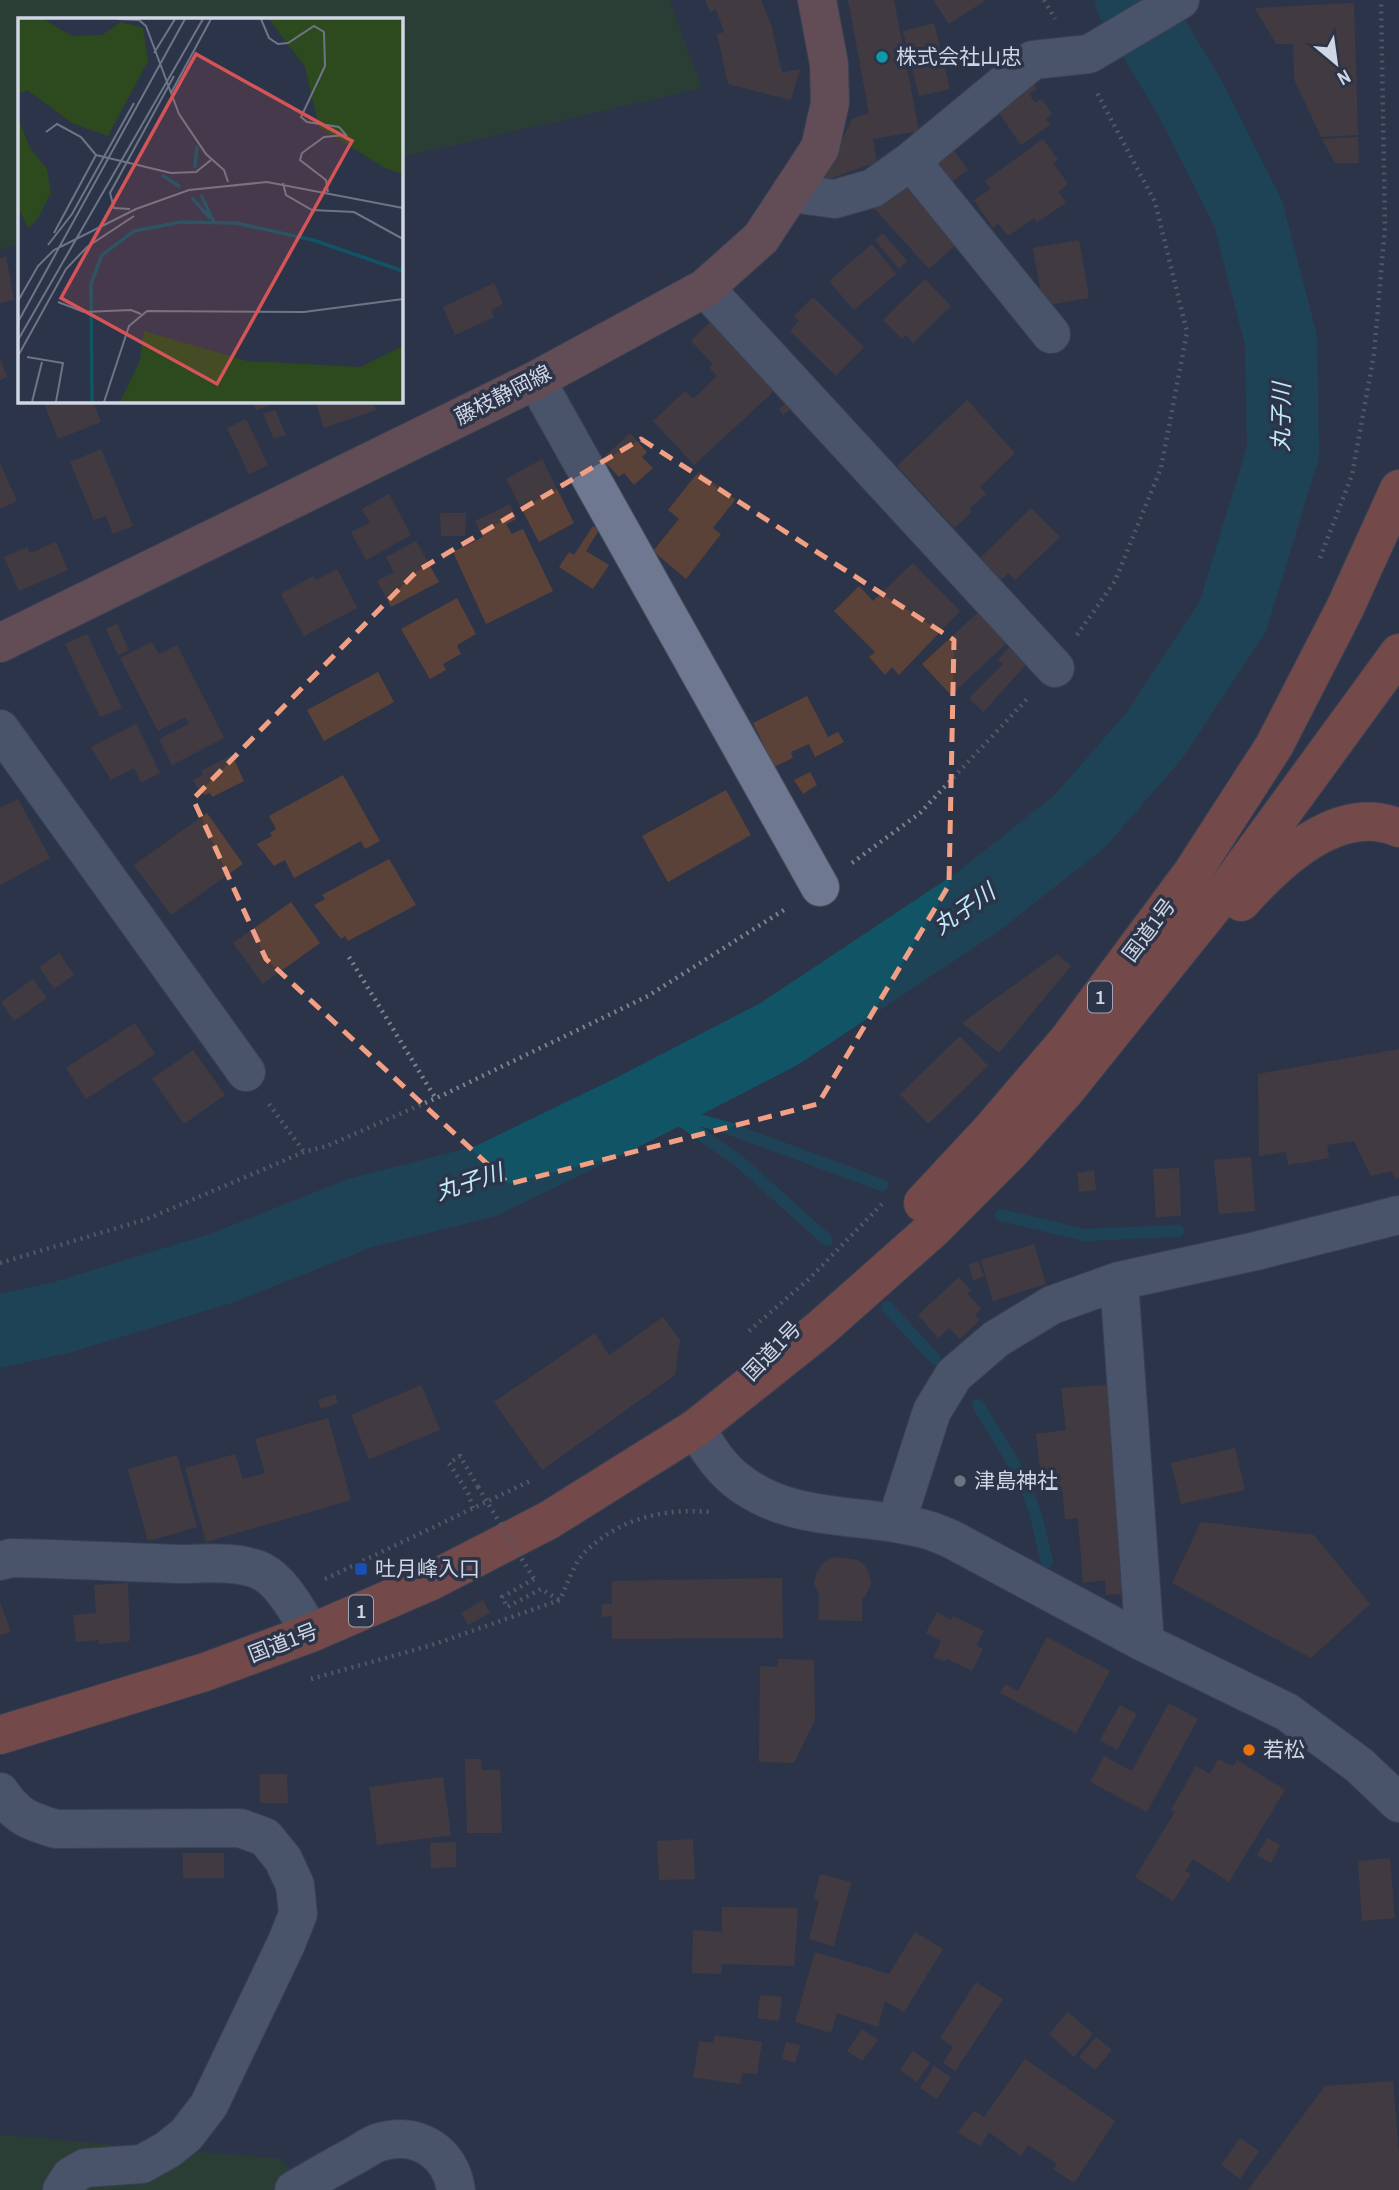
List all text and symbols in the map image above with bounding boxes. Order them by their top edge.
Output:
inset map [18,18,402,402]
north arrow [1301,28,1371,98]
place label: 株式会社山忠 [896,42,1022,71]
marker: 株式会社山忠 [874,49,890,65]
text: N [1333,64,1355,92]
street label: 藤枝静岡線 [449,358,556,431]
water label: 丸子川 [1264,379,1297,452]
water label: 丸子川 [927,874,1003,941]
street label: 国道1号 [1115,892,1182,967]
road number: 1 [1088,981,1112,1012]
water label: 丸子川 [431,1155,509,1207]
street label: 国道1号 [736,1314,807,1387]
place label: 津島神社 [974,1466,1058,1495]
marker: 津島神社 [952,1473,968,1489]
place label: 吐月峰入口 [375,1554,480,1583]
marker: 吐月峰入口 [353,1561,369,1577]
road number: 1 [349,1596,373,1626]
street label: 国道1号 [244,1616,322,1669]
place label: 若松 [1263,1735,1305,1764]
marker: 若松 [1241,1742,1257,1758]

